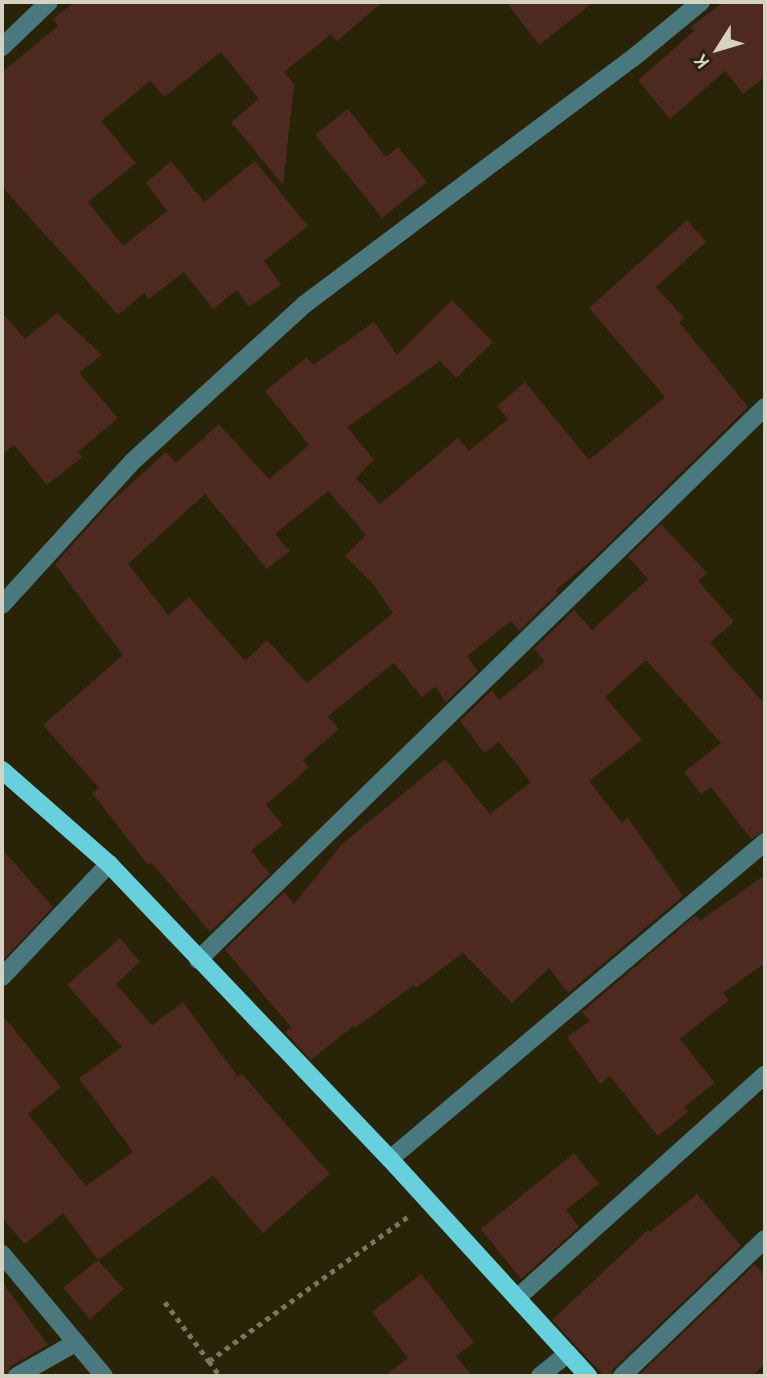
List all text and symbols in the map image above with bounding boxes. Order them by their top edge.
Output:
north arrow [683,14,753,84]
text: K [687,49,715,74]

